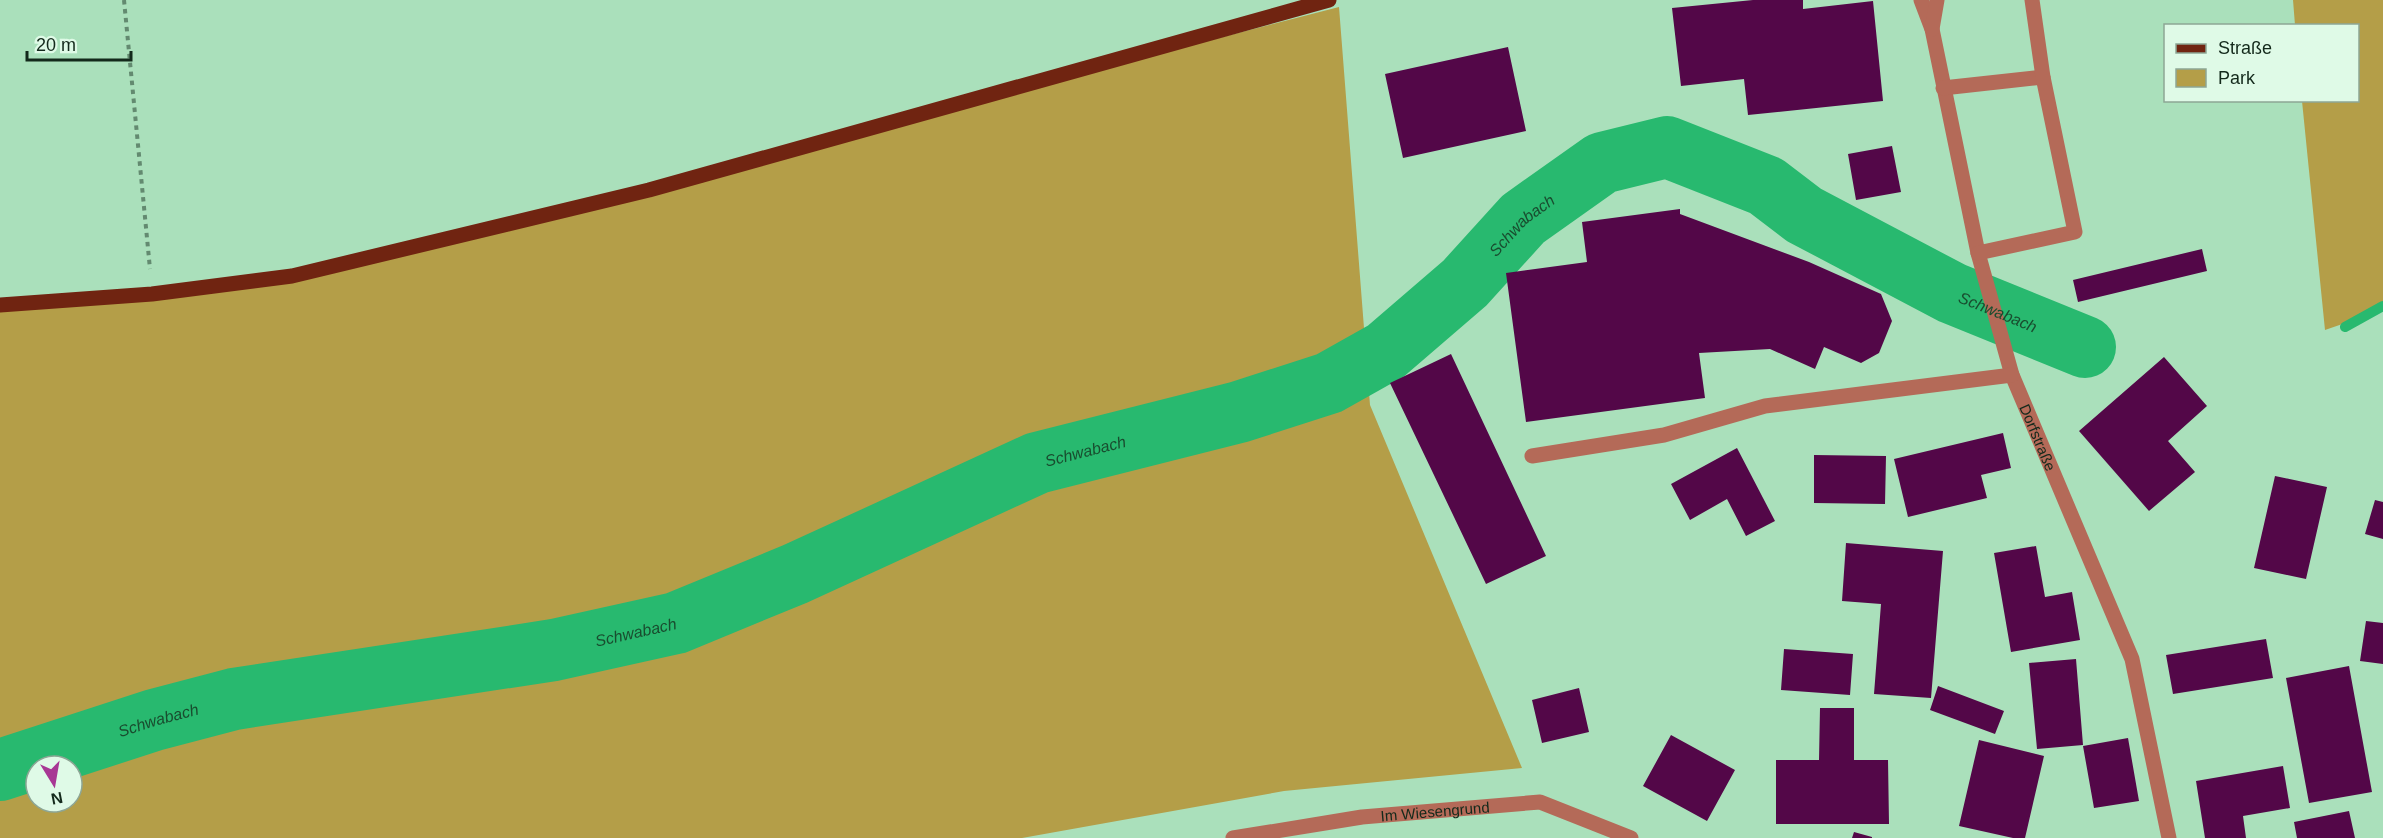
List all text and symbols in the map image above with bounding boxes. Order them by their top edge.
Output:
scale bar [27,24,130,62]
legend [2164,24,2359,102]
text: 20 m [36,35,76,55]
text: Straße [2218,38,2272,58]
text: Park [2218,68,2256,88]
water label: Schwabach [1485,191,1558,259]
water label: Schwabach [1956,288,2040,335]
street label: Dorfstraße [2017,401,2060,473]
water label: Schwabach [1043,432,1128,469]
water label: Schwabach [593,615,678,649]
water label: Schwabach [116,700,200,740]
north arrow [24,754,84,814]
text: N [49,789,64,808]
street label: Im Wiesengrund [1380,798,1490,824]

